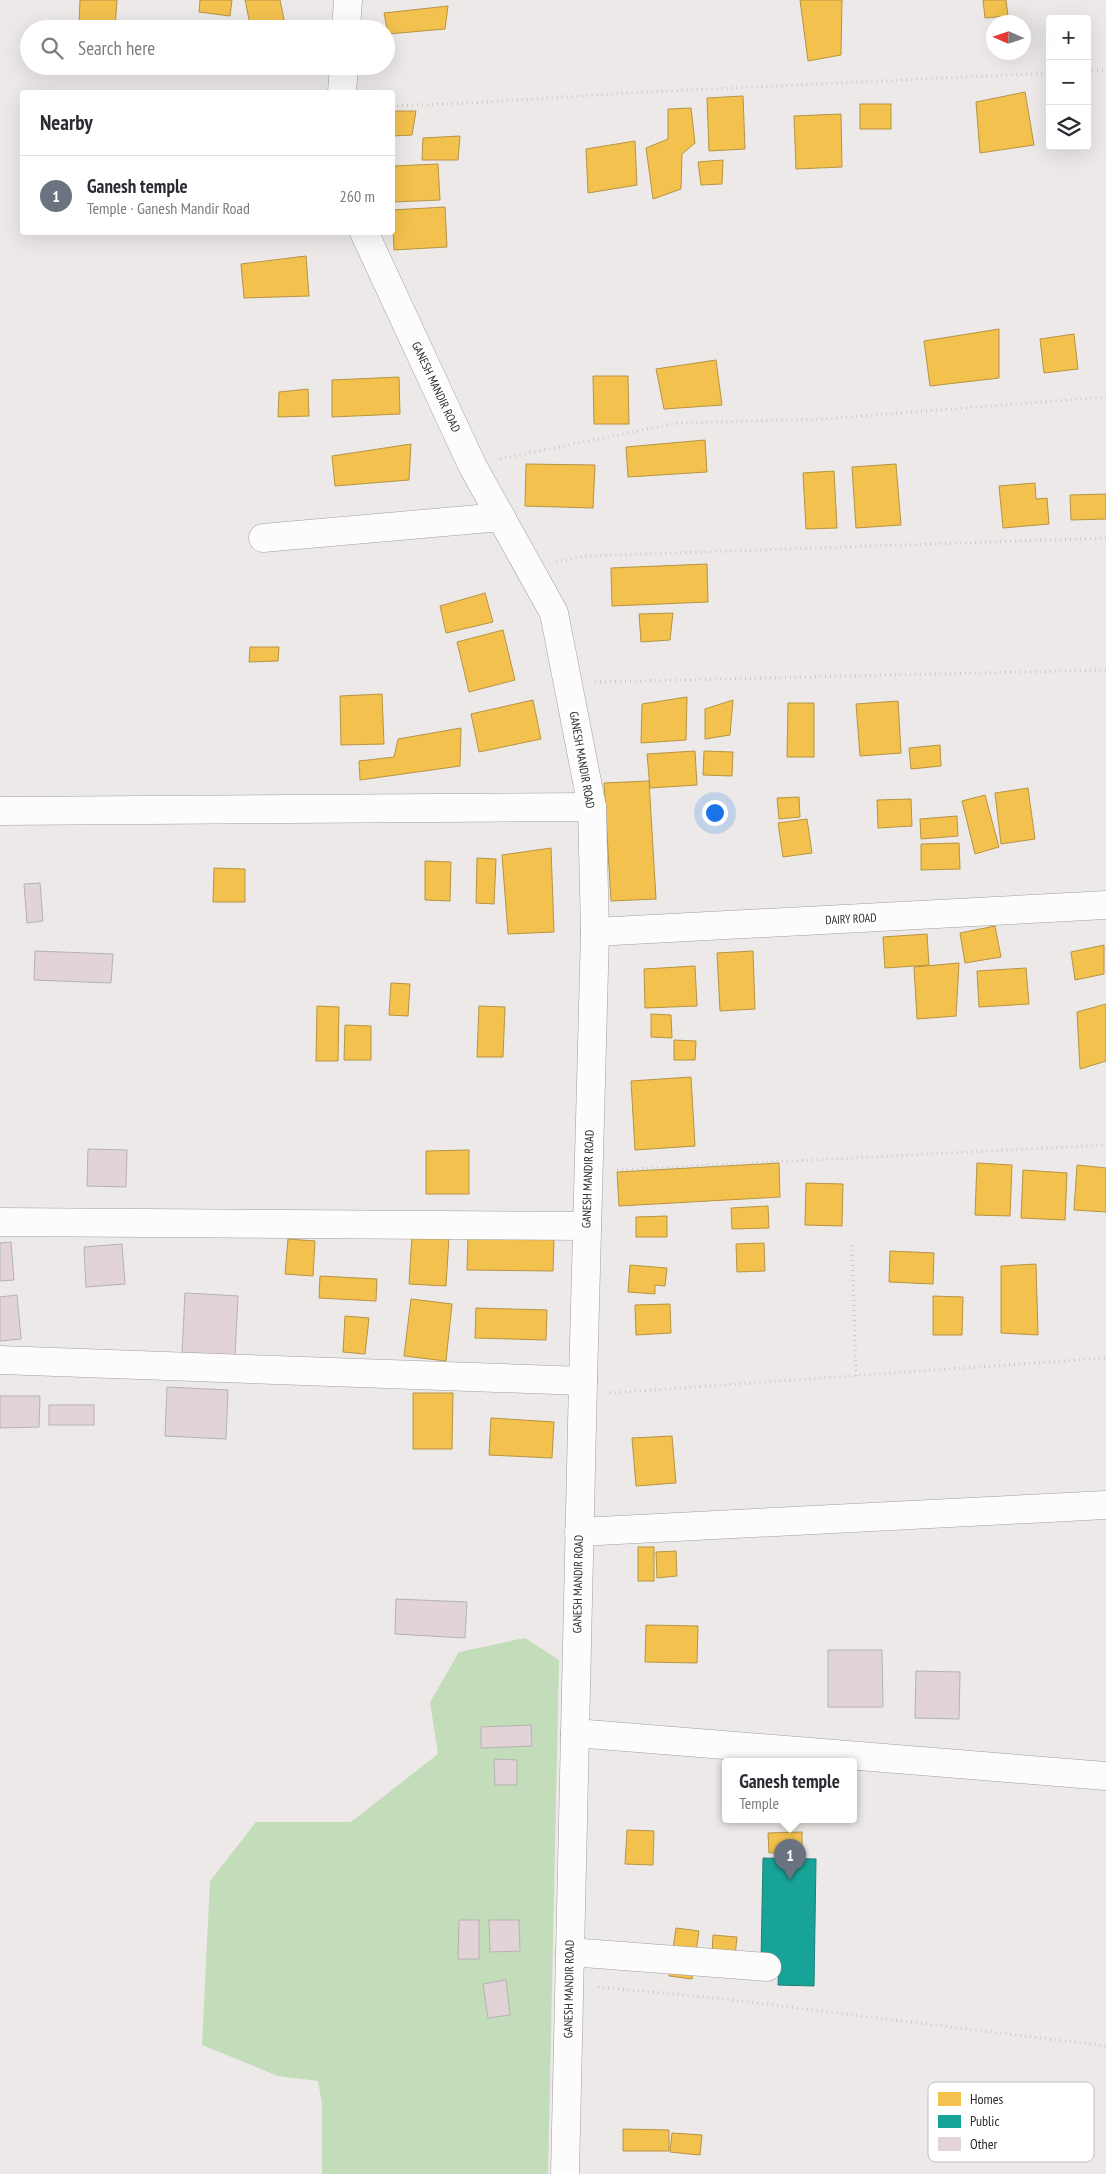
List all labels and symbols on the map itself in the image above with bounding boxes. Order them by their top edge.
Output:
north arrow [986,15,1031,60]
street label: GANESH MANDIR ROAD [409,339,464,434]
street label: GANESH MANDIR ROAD [567,710,598,810]
your location [702,800,728,826]
street label: DAIRY ROAD [825,910,877,927]
street label: GANESH MANDIR ROAD [578,1130,597,1228]
street label: GANESH MANDIR ROAD [569,1535,586,1633]
pin: 1 [774,1839,806,1880]
street label: GANESH MANDIR ROAD [560,1940,577,2038]
legend [928,2082,1094,2162]
text: Homes [970,2090,1003,2108]
text: Public [970,2112,999,2130]
text: Other [970,2135,997,2153]

